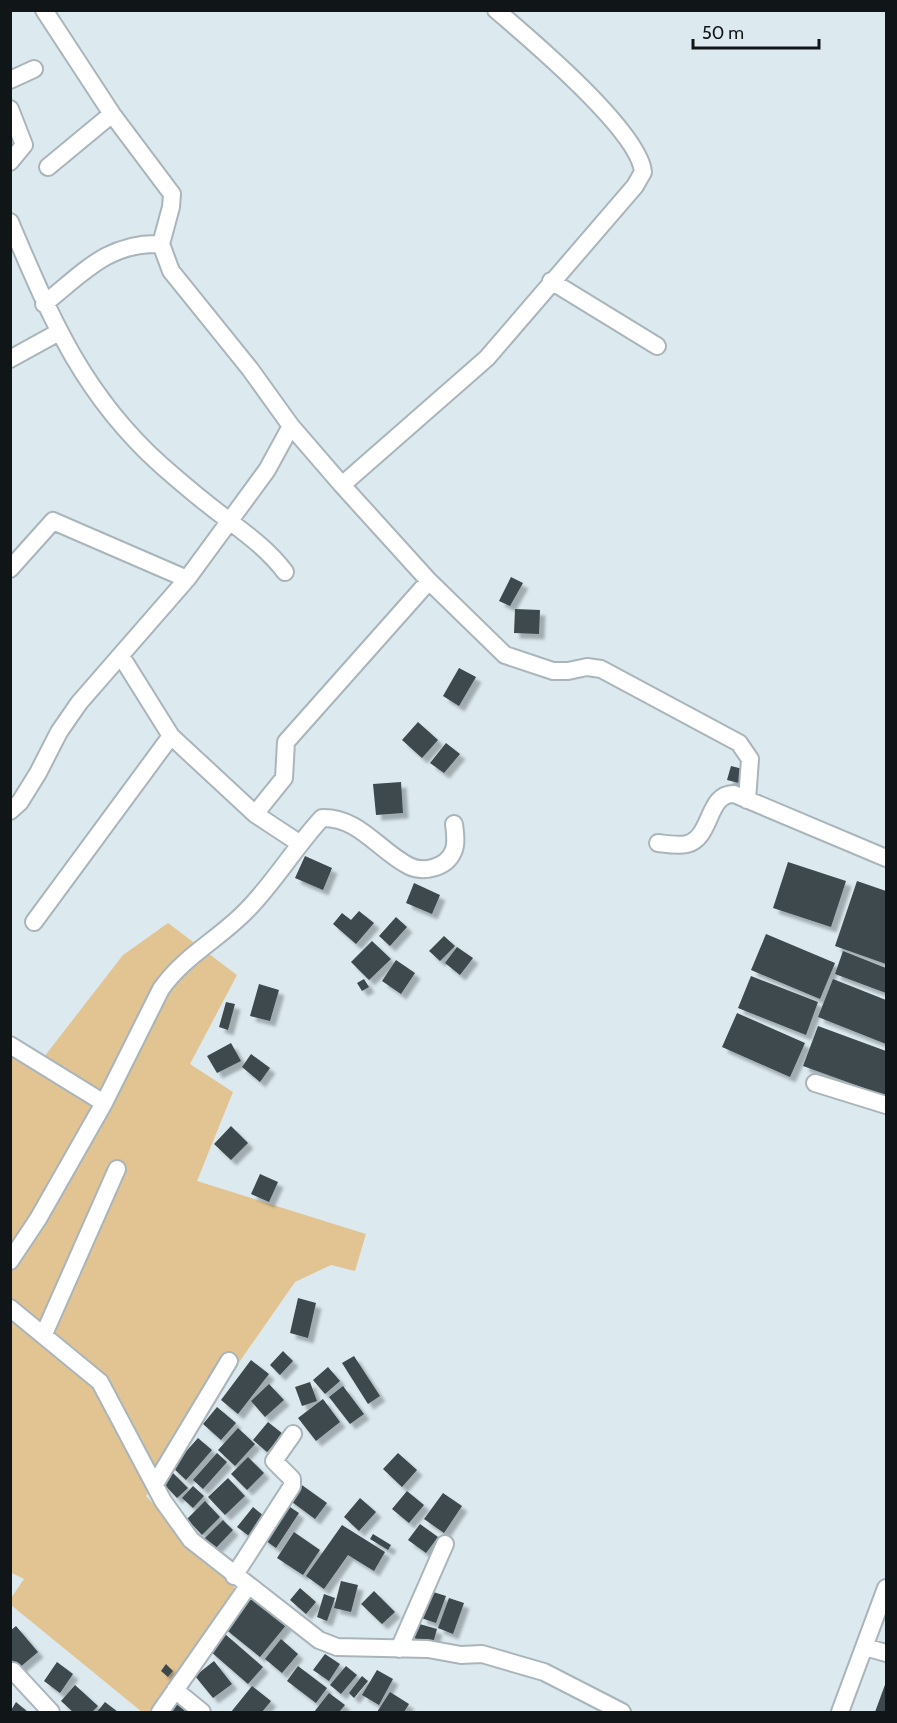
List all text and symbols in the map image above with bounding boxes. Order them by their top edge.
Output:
scale bar [693,12,819,50]
text: 50 m [702,22,744,44]

